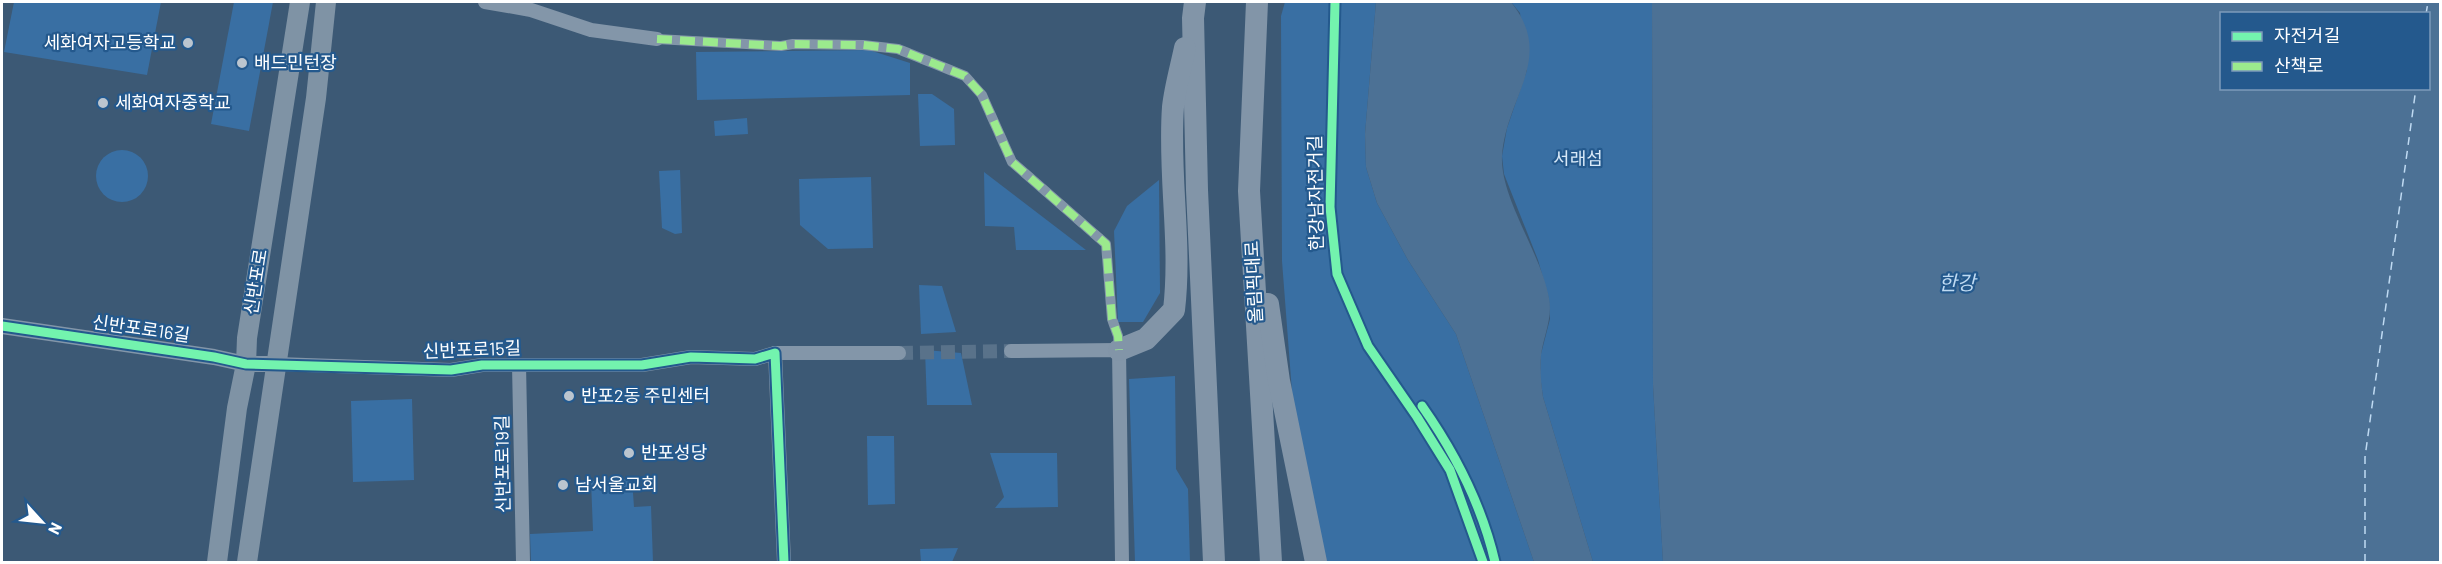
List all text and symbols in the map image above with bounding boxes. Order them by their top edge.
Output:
legend [2220,12,2430,90]
text: 자전거길 [2274,24,2340,46]
place label: 세화여자고등학교 [44,31,176,53]
marker: 세화여자고등학교 [181,36,195,50]
place label: 배드민턴장 [254,51,337,73]
text: 산책로 [2274,54,2324,76]
marker: 배드민턴장 [235,56,249,70]
place label: 세화여자중학교 [115,91,231,113]
marker: 세화여자중학교 [96,96,110,110]
street label: 한강남자전거길 [1303,135,1327,251]
park label: 서래섬 [1553,147,1603,169]
street label: 올림픽대로 [1240,240,1266,324]
street label: 신반포로 [239,247,271,316]
water label: 한강 [1939,270,1978,294]
street label: 신반포로16길 [91,310,191,346]
street label: 신반포로15길 [422,336,521,362]
place label: 반포2동 주민센터 [581,384,710,406]
marker: 반포2동 주민센터 [562,389,576,403]
street label: 신반포로19길 [490,415,514,513]
place label: 반포성당 [641,441,707,463]
marker: 반포성당 [622,446,636,460]
place label: 남서울교회 [575,473,658,495]
marker: 남서울교회 [556,478,570,492]
north arrow [12,492,72,552]
text: N [45,520,67,538]

